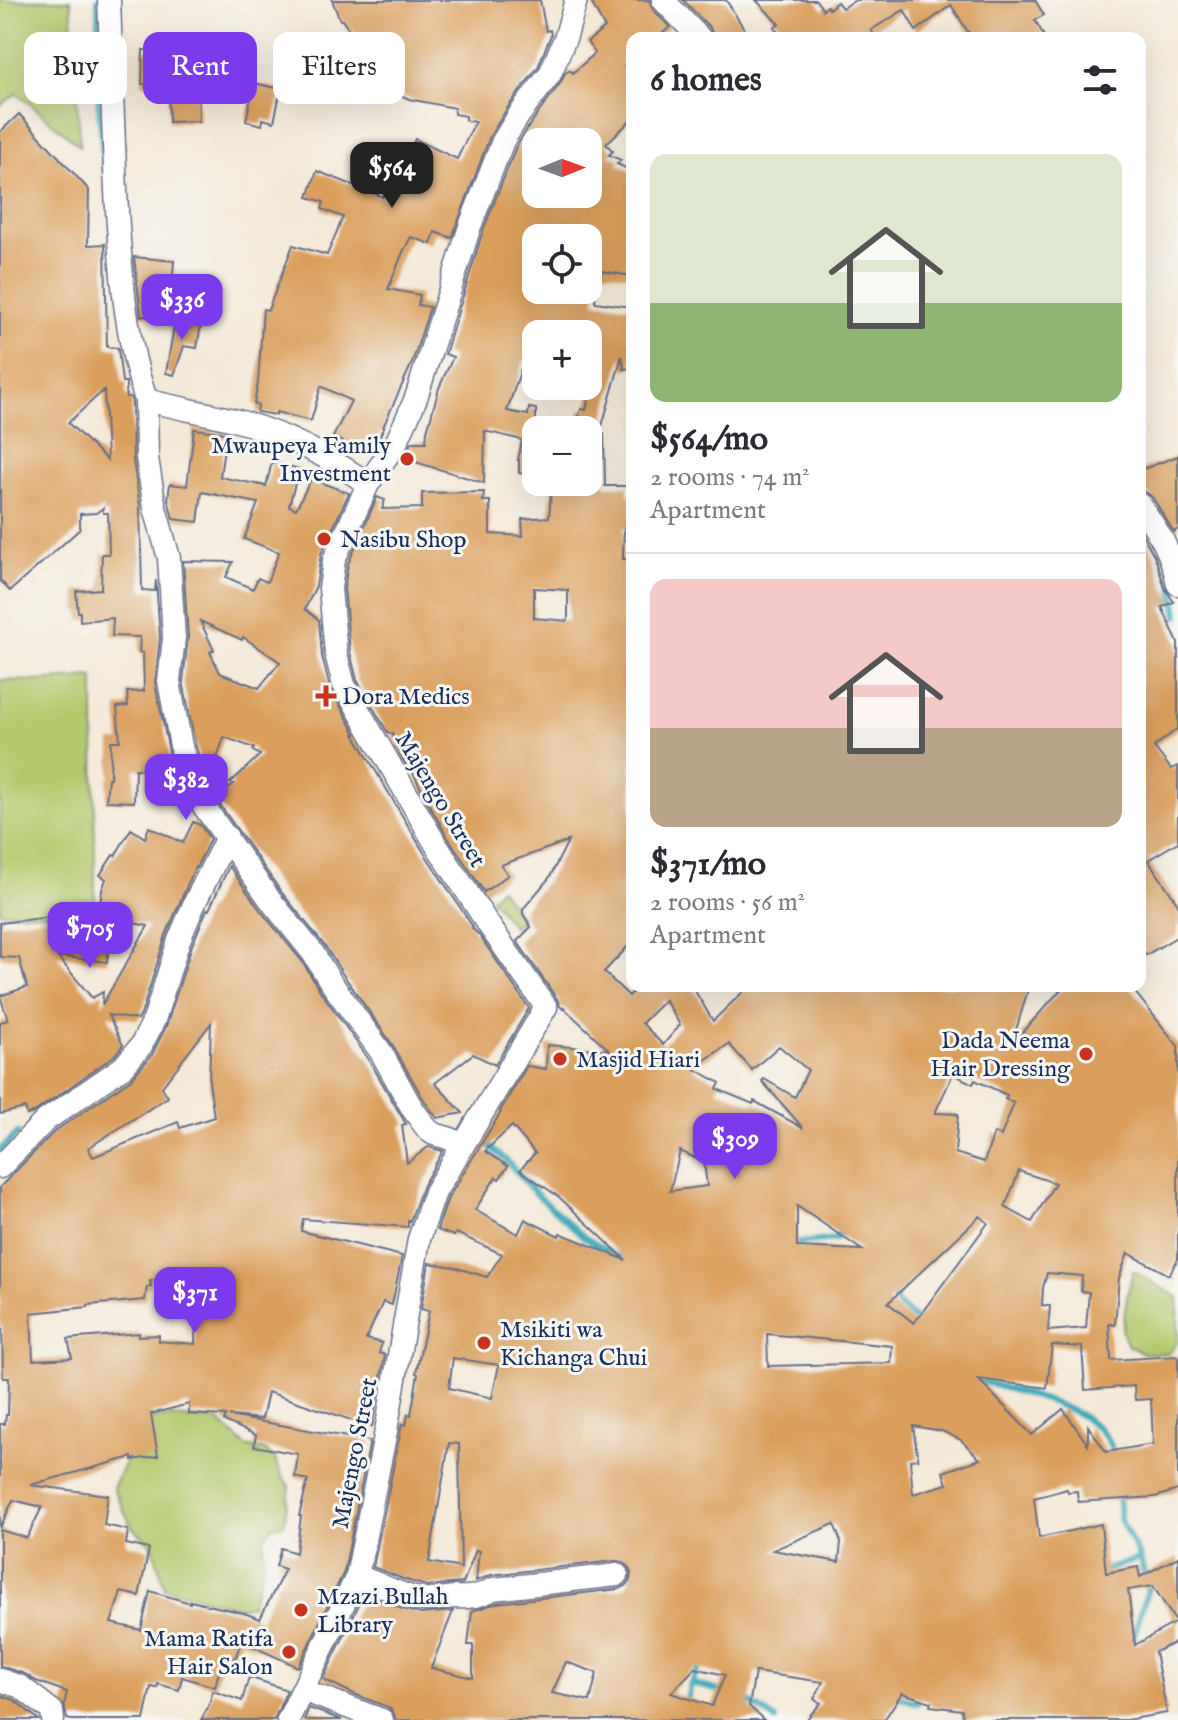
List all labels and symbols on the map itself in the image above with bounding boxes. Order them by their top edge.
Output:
north arrow [522,128,602,208]
pin: $564 [345,142,439,210]
pin: $336 [135,274,229,342]
place label: Mwaupeya Family Investment [211,431,391,490]
marker: Mwaupeya Family Investment [398,450,416,468]
place label: Nasibu Shop [340,525,467,556]
marker: Nasibu Shop [315,530,333,548]
place label: Dora Medics [342,682,470,713]
marker: Dora Medics [317,687,335,705]
street label: Majengo Street [387,726,492,873]
pin: $382 [139,754,233,822]
pin: $705 [43,902,137,970]
place label: Dada Neema Hair Dressing [930,1026,1071,1085]
place label: Masjid Hiari [576,1045,700,1076]
marker: Dada Neema Hair Dressing [1077,1045,1095,1063]
marker: Masjid Hiari [551,1050,569,1068]
pin: $309 [688,1113,782,1181]
pin: $371 [148,1267,242,1335]
place label: Msikiti wa Kichanga Chui [500,1315,647,1374]
marker: Msikiti wa Kichanga Chui [475,1334,493,1352]
street label: Majengo Street [326,1375,385,1531]
place label: Mzazi Bullah Library [317,1582,449,1641]
marker: Mzazi Bullah Library [292,1601,310,1619]
place label: Mama Ratifa Hair Salon [144,1624,274,1683]
marker: Mama Ratifa Hair Salon [280,1643,298,1661]

